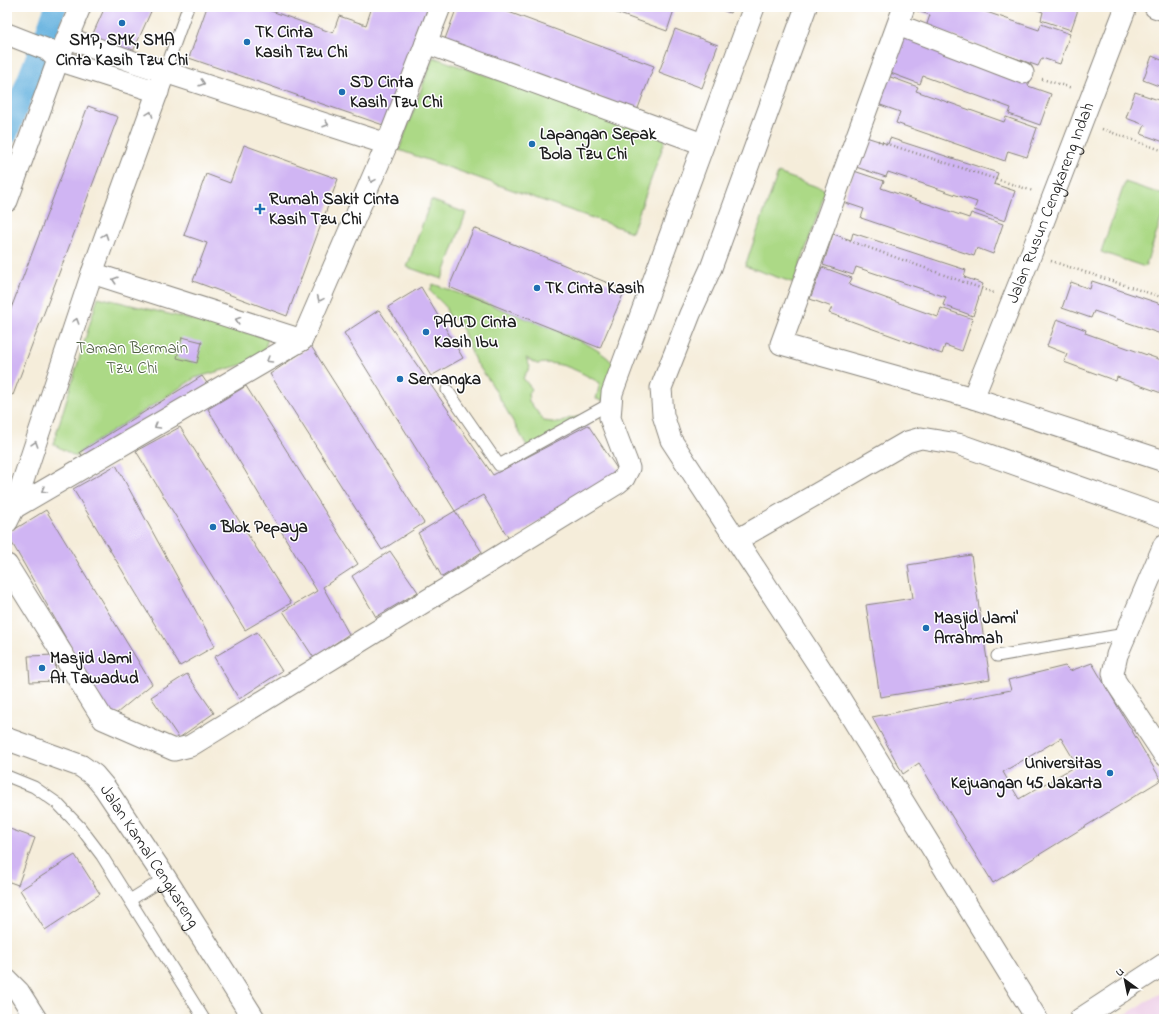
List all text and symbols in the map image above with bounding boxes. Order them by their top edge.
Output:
marker: SMP, SMK, SMA Cinta Kasih Tzu Chi [117,18,127,28]
place label: TK Cinta Kasih Tzu Chi [255,20,348,65]
place label: SMP, SMK, SMA Cinta Kasih Tzu Chi [56,28,188,73]
marker: TK Cinta Kasih Tzu Chi [242,37,252,47]
place label: SD Cinta Kasih Tzu Chi [350,70,443,115]
one-way arrow [199,79,206,87]
marker: SD Cinta Kasih Tzu Chi [337,87,347,97]
street label: Jalan Rusun Cengkareng Indah [1000,99,1101,307]
one-way arrow [145,110,153,117]
one-way arrow [322,119,329,128]
place label: Lapangan Sepak Bola Tzu Chi [539,122,657,167]
marker: Lapangan Sepak Bola Tzu Chi [527,139,537,149]
one-way arrow [368,176,376,183]
place label: Rumah Sakit Cinta Kasih Tzu Chi [269,187,399,232]
marker: Rumah Sakit Cinta Kasih Tzu Chi [254,203,266,215]
one-way arrow [100,233,109,240]
one-way arrow [111,276,118,285]
place label: TK Cinta Kasih [545,276,644,301]
marker: TK Cinta Kasih [532,283,542,293]
one-way arrow [316,295,324,302]
place label: PAUD Cinta Kasih Ibu [434,310,516,355]
one-way arrow [235,316,242,325]
one-way arrow [71,317,79,324]
marker: PAUD Cinta Kasih Ibu [421,327,431,337]
park label: Taman Bermain Tzu Chi [76,336,188,381]
one-way arrow [266,356,273,363]
place label: Semangka [408,367,481,394]
marker: Semangka [395,374,405,384]
one-way arrow [153,421,161,428]
one-way arrow [30,441,39,448]
one-way arrow [41,486,48,493]
place label: Blok Pepaya [220,515,308,542]
marker: Blok Pepaya [208,522,218,532]
place label: Masjid Jami' Arrahmah [934,606,1018,651]
marker: Masjid Jami' Arrahmah [921,623,931,633]
place label: Masjid Jami At Tawadud [50,646,139,691]
marker: Masjid Jami At Tawadud [37,663,47,673]
place label: Universitas Kejuangan 45 Jakarta [951,751,1102,798]
marker: Universitas Kejuangan 45 Jakarta [1105,768,1115,778]
street label: Jalan Kamal Cengkareng [93,779,206,934]
north arrow [1105,960,1145,1000]
text: U [1113,964,1127,981]

